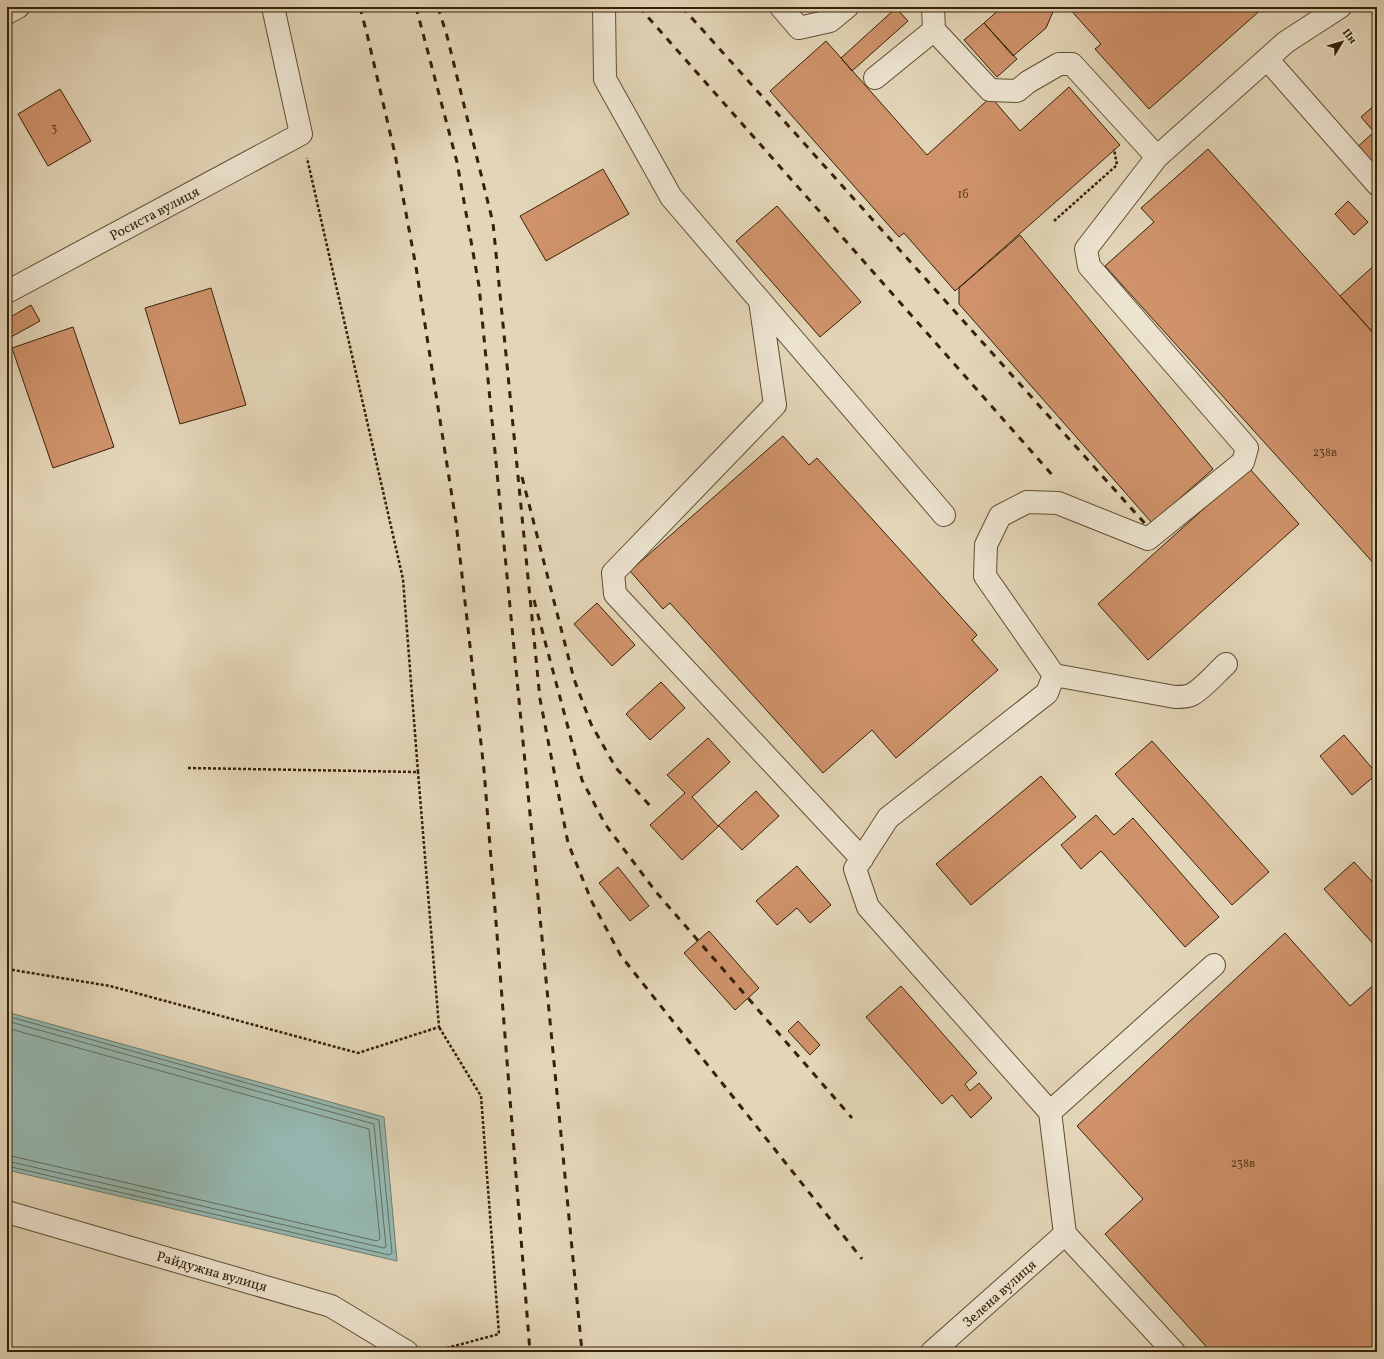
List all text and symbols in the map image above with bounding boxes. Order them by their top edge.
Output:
north arrow [1322,22,1362,62]
text: Пн [1338,26,1359,48]
house number: 3 [51,121,57,137]
street label: Росиста вулиця [107,183,203,246]
house number: 1б [957,187,969,203]
house number: 238в [1313,445,1337,461]
house number: 238в [1231,1156,1255,1172]
street label: Райдужна вулиця [154,1248,269,1297]
street label: Зелена вулиця [959,1256,1041,1332]

